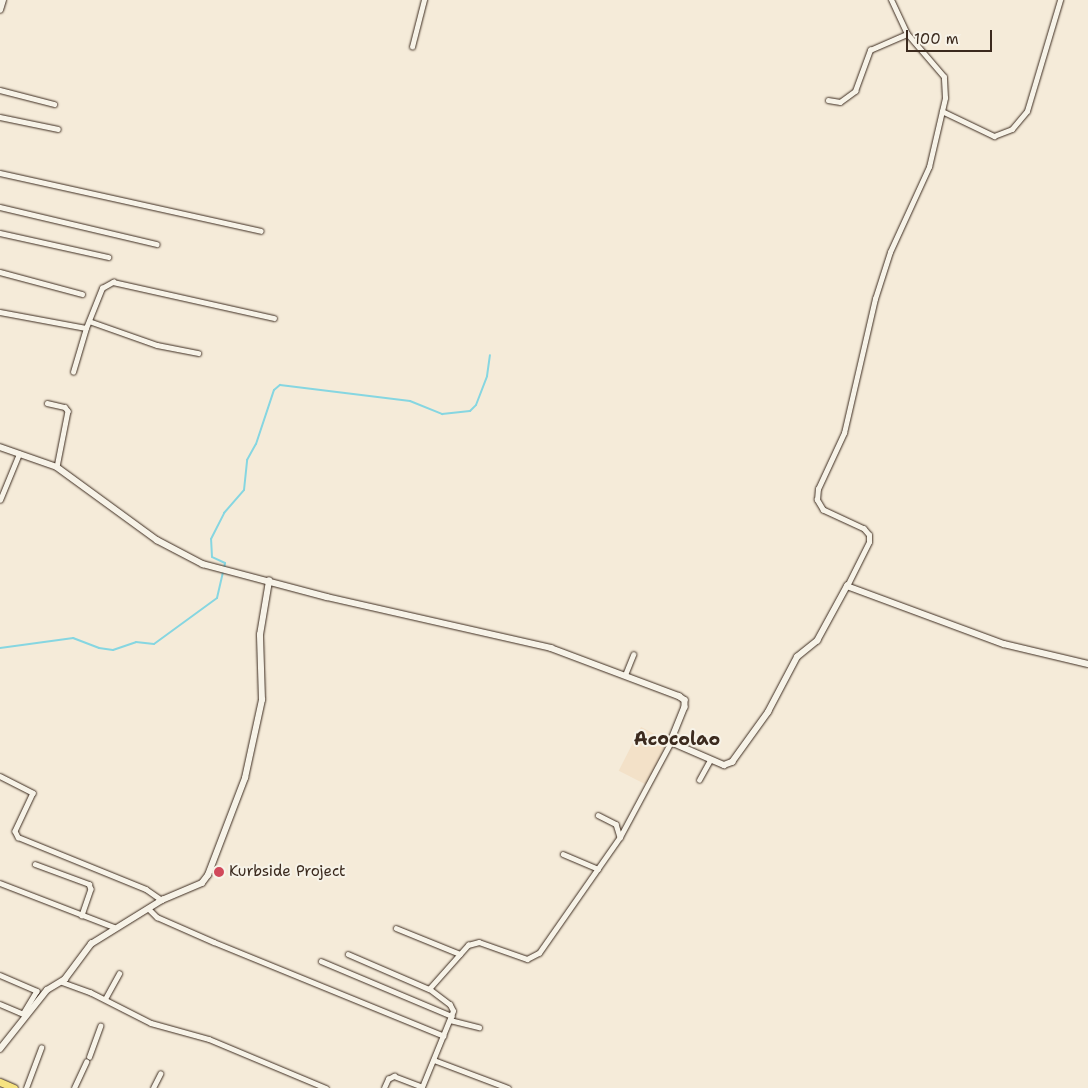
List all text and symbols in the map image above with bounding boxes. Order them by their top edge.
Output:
scale bar [908,20,994,52]
text: 100 m [914,29,959,49]
district label: Acocolao [634,728,720,750]
place label: Kurbside Project [229,863,346,881]
marker: Kurbside Project [213,866,225,878]

